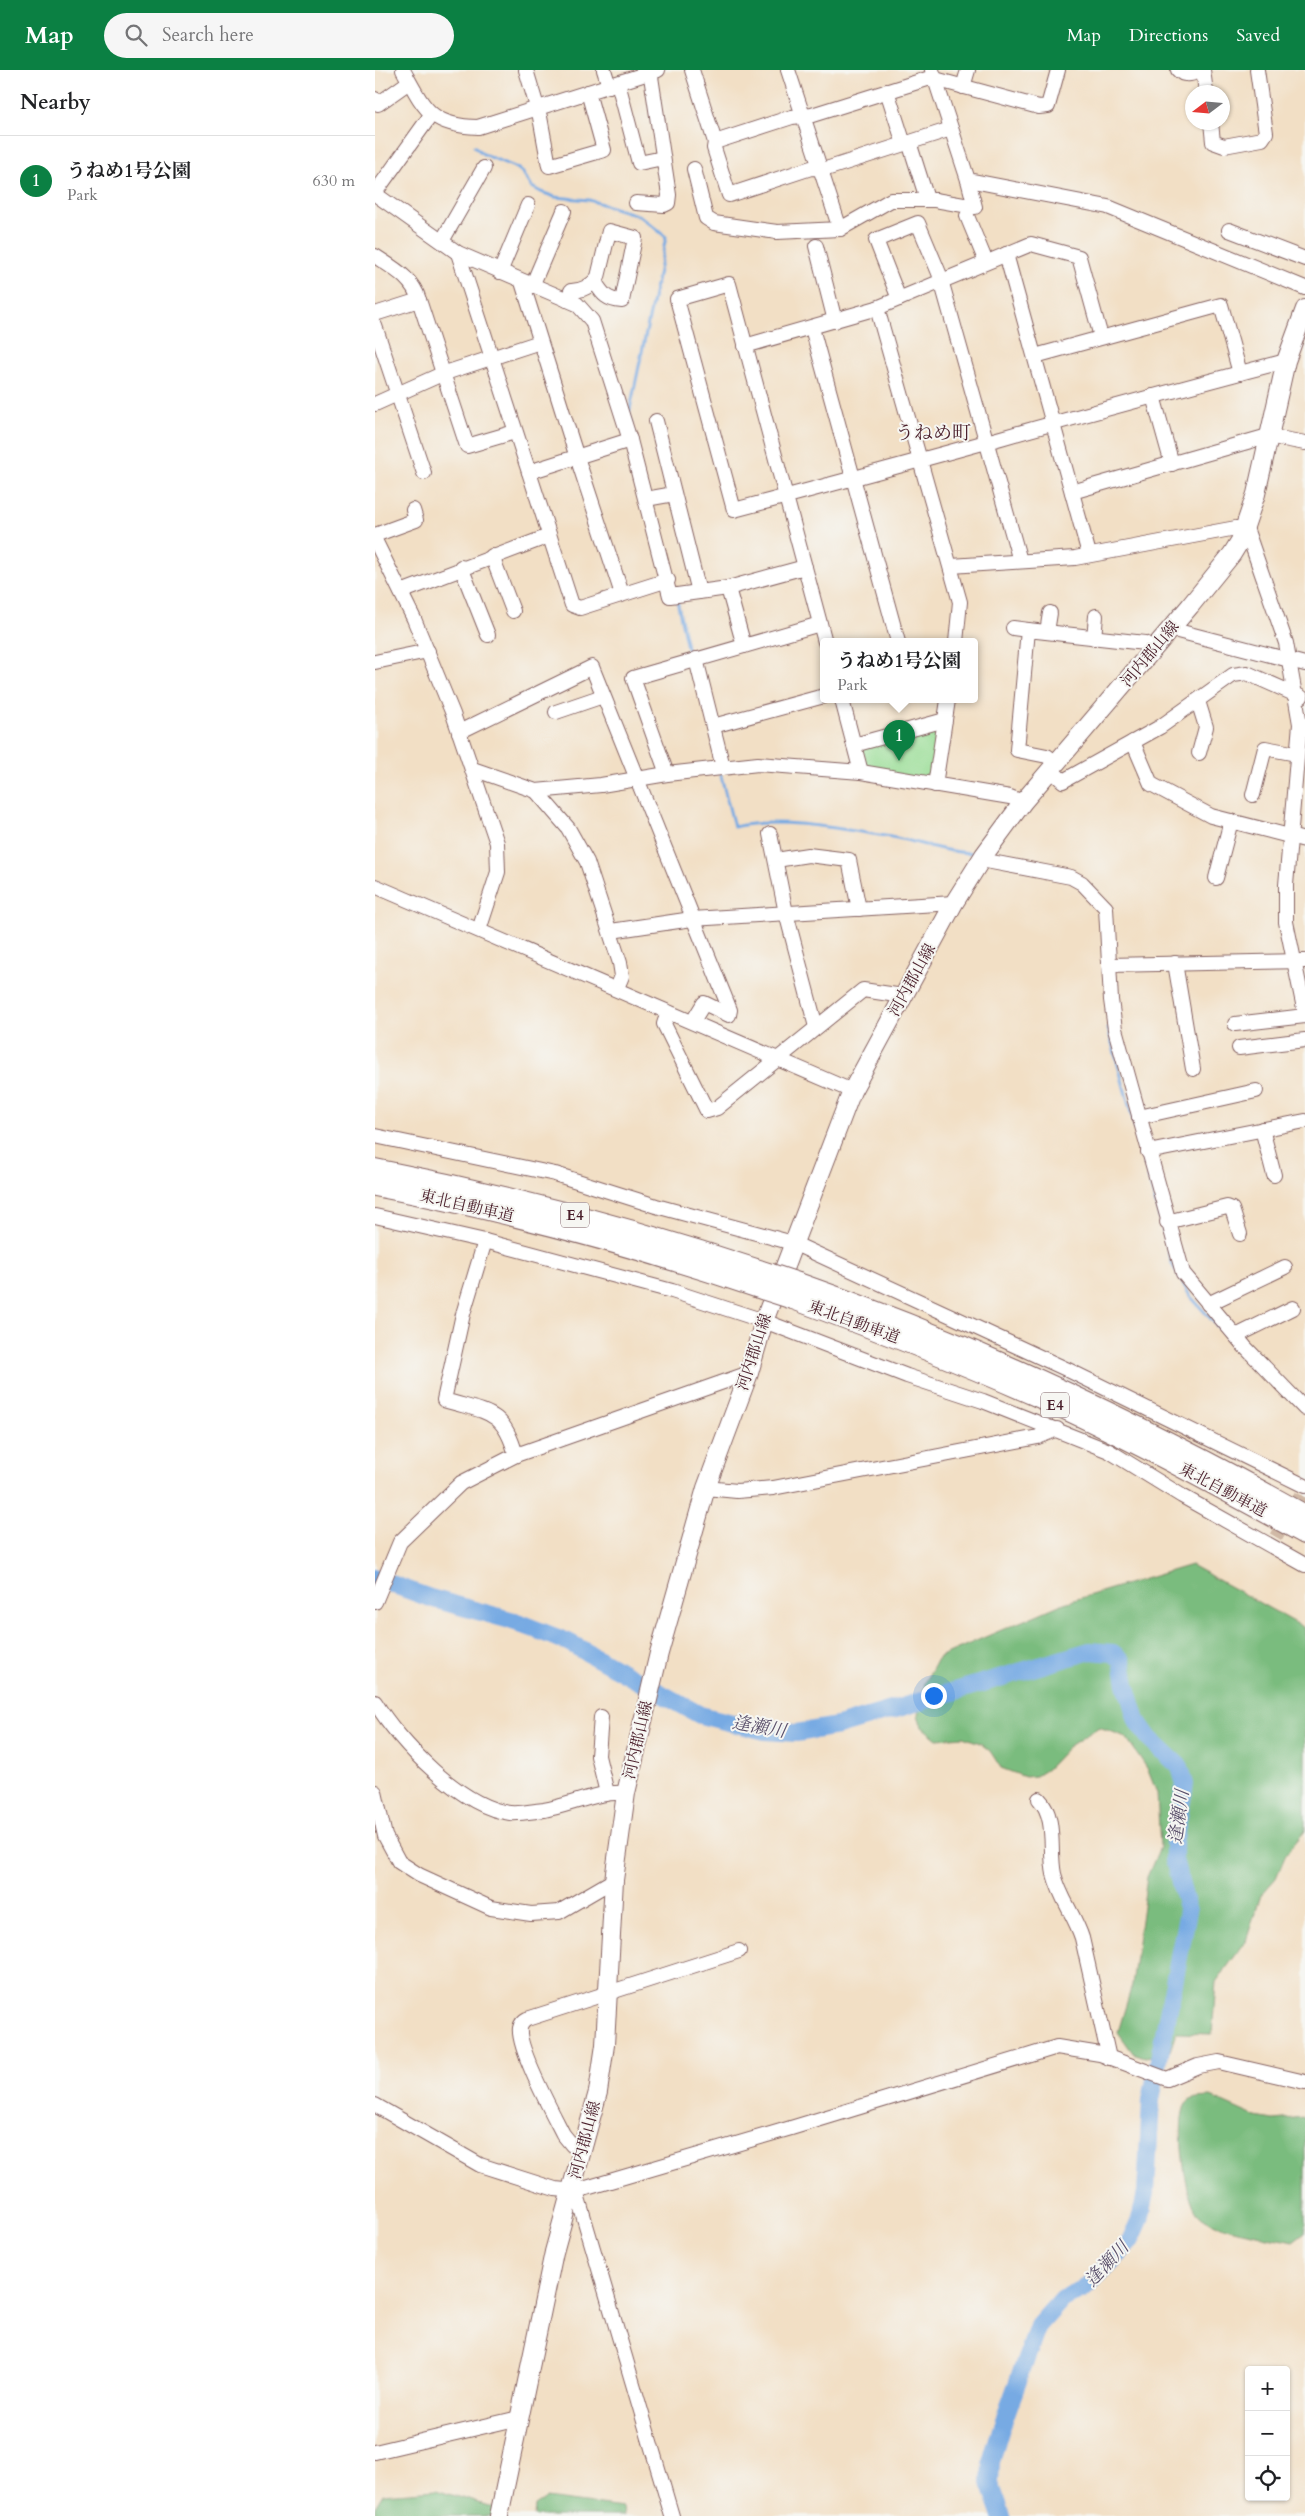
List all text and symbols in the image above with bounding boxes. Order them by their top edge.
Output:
search box [104,13,454,58]
text: Map [25,19,74,52]
icon: search [122,21,150,49]
text: Search here [162,22,254,48]
text: Map [1067,23,1101,48]
text: Directions [1129,23,1208,48]
text: Saved [1236,23,1280,48]
north arrow [1185,85,1230,130]
text: Nearby [20,88,91,117]
text: うねめ1号公園 [67,158,191,184]
text: 1 [32,170,40,192]
text: 630 m [313,170,355,192]
text: Park [67,184,98,206]
district label: うねめ町 [895,420,971,446]
street label: 河内郡山線 [1116,616,1184,692]
popup [820,638,978,703]
text: うねめ1号公園 [837,648,961,674]
text: Park [837,674,868,696]
pin: 1 [883,720,915,761]
street label: 河内郡山線 [883,940,941,1020]
street label: 東北自動車道 [418,1184,516,1228]
road number: E4 [561,1202,589,1228]
street label: 東北自動車道 [805,1295,903,1349]
street label: 河内郡山線 [731,1311,777,1393]
road number: E4 [1041,1392,1069,1418]
street label: 東北自動車道 [1175,1458,1271,1522]
your location [921,1683,947,1709]
street label: 河内郡山線 [618,1699,658,1781]
water label: 逢瀬川 [730,1710,790,1744]
water label: 逢瀬川 [1163,1787,1195,1845]
street label: 河内郡山線 [564,2099,606,2181]
water label: 逢瀬川 [1079,2234,1136,2292]
map controls [1245,2366,1290,2501]
button: + [1245,2366,1290,2411]
button: − [1245,2411,1290,2456]
button: locate [1245,2456,1290,2501]

